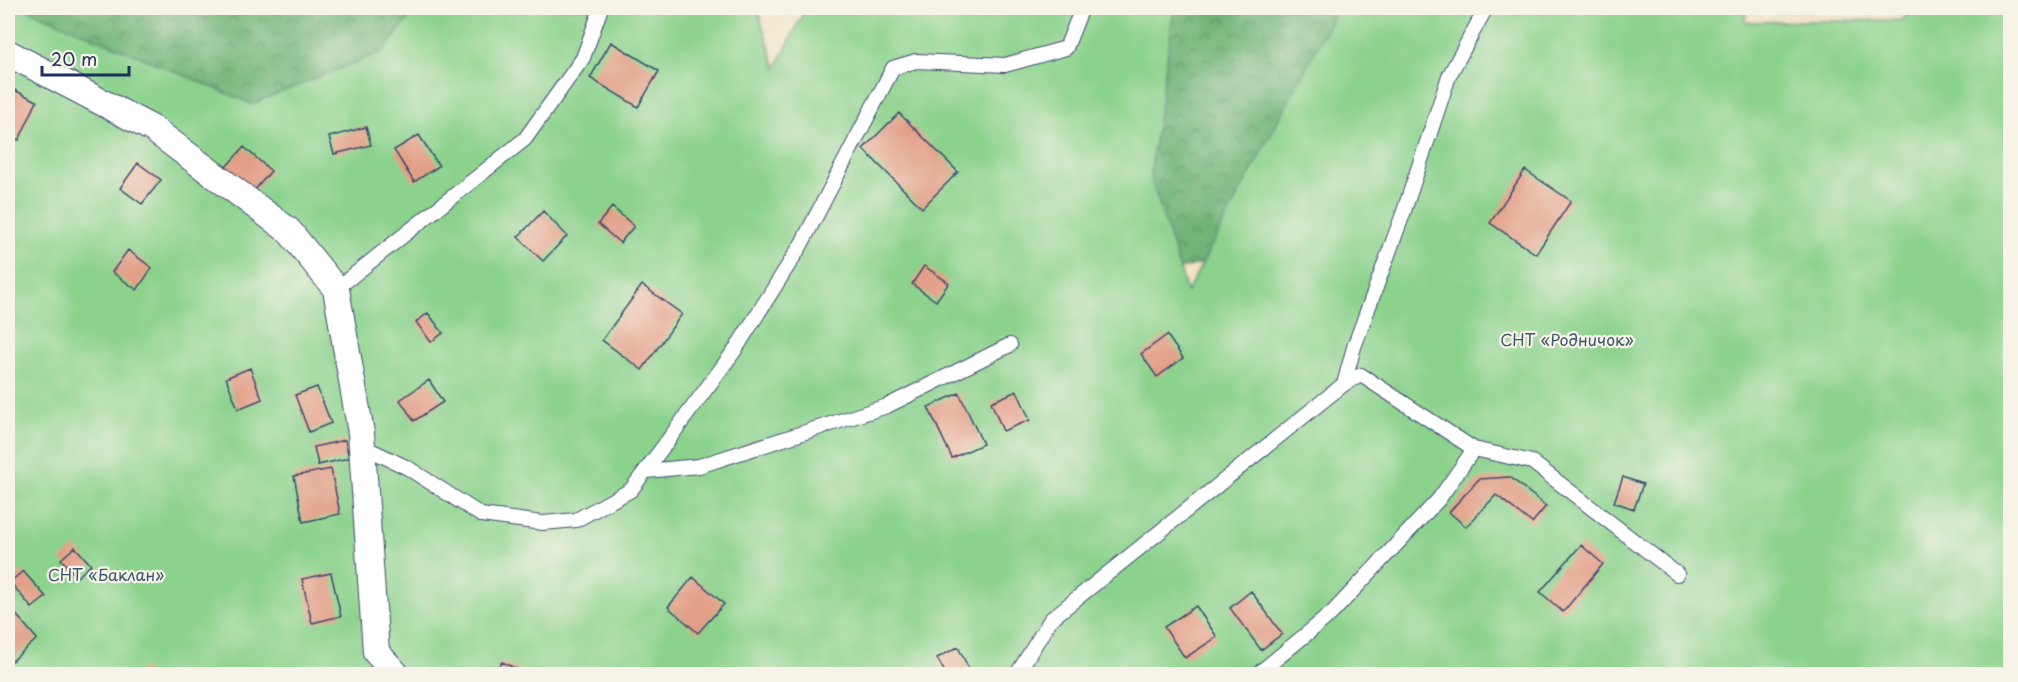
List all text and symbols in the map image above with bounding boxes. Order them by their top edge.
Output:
scale bar [42,39,129,77]
text: 20 m [51,45,97,72]
park label: СНТ «Родничок» [1500,327,1634,351]
park label: СНТ «Баклан» [48,562,164,586]

